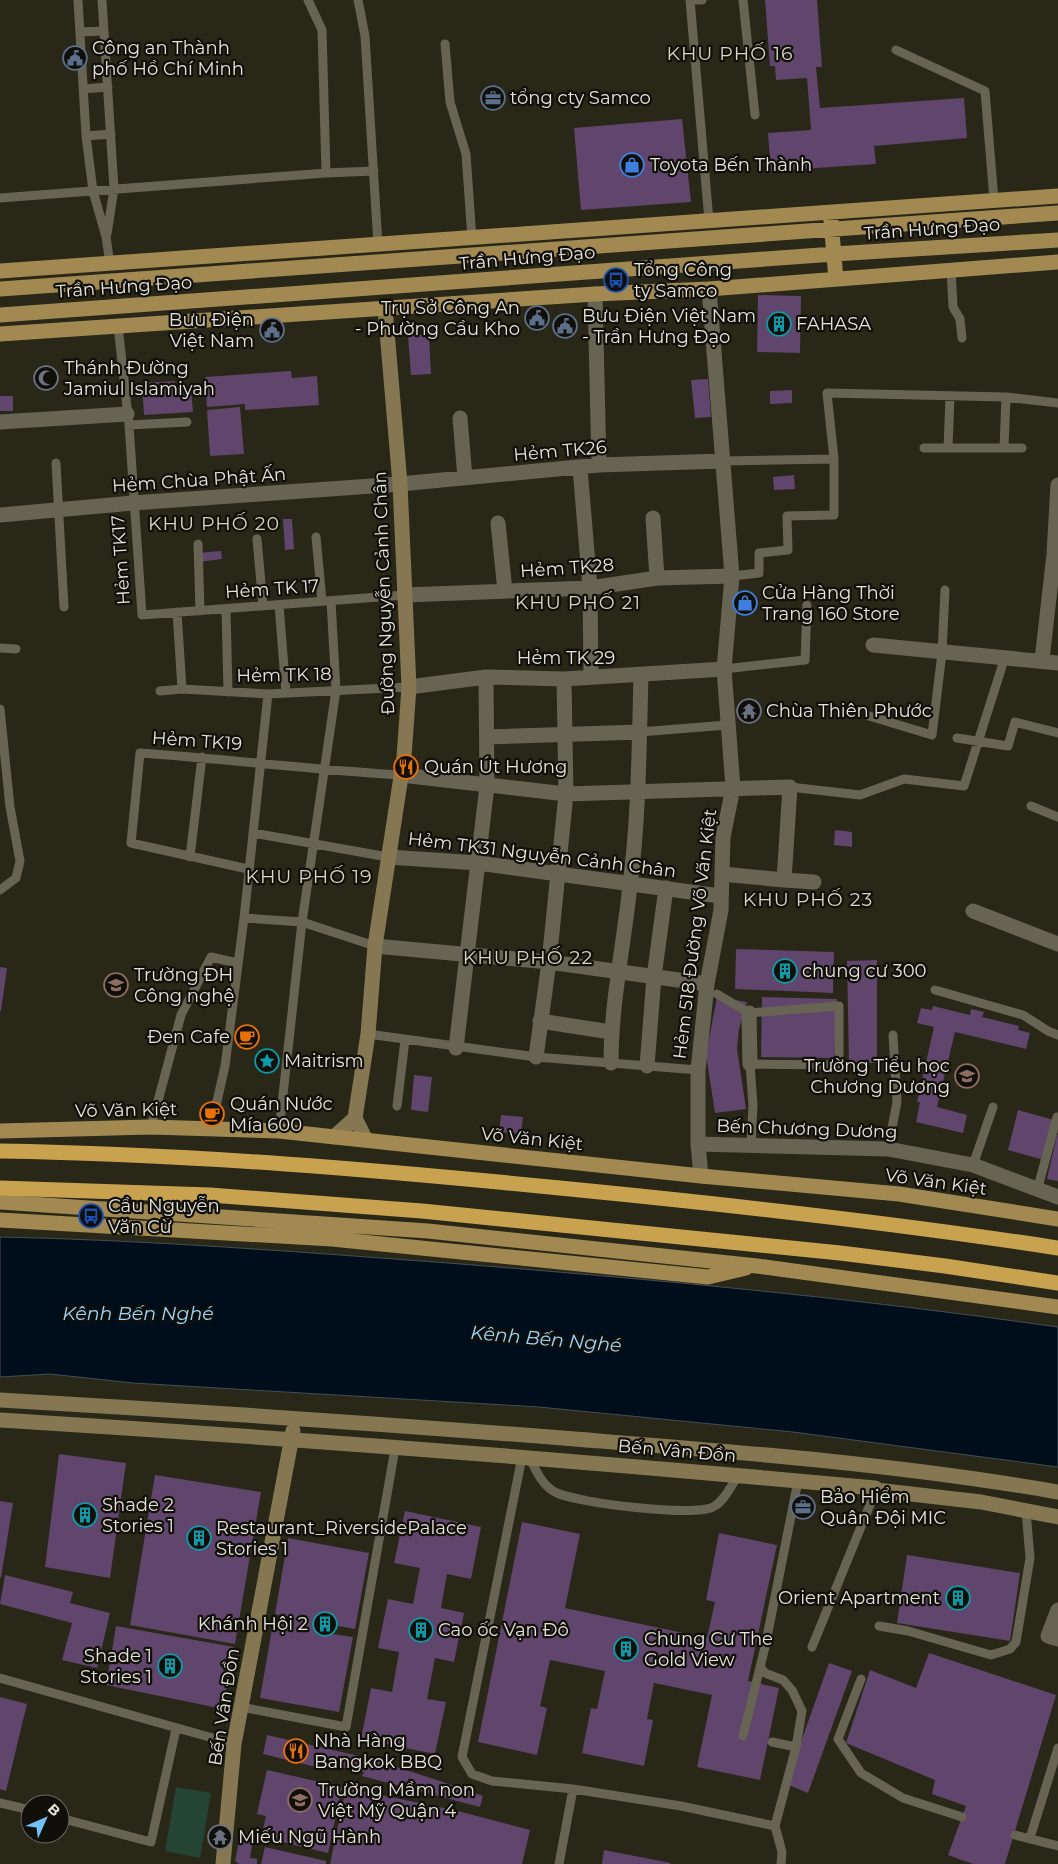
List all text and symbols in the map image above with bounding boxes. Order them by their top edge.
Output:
place label: Công an Thành phố Hồ Chí Minh [92,37,244,80]
district label: KHU PHỐ 16 [666,42,794,65]
public building icon: Công an Thành phố Hồ Chí Minh [62,45,88,71]
office icon: tổng cty Samco [480,85,506,111]
place label: tổng cty Samco [510,87,651,109]
shop icon: Toyota Bến Thành [619,152,645,178]
place label: Toyota Bến Thành [650,154,812,176]
street label: Trần Hưng Đạo [863,213,1001,245]
street label: Trần Hưng Đạo [458,241,596,275]
place label: Tổng Công ty Samco [634,259,732,302]
bus stop icon: Tổng Công ty Samco [603,267,629,293]
street label: Trần Hưng Đạo [55,271,193,303]
place label: Trụ Sở Công An - Phường Cầu Kho [355,297,520,340]
public building icon: Trụ Sở Công An - Phường Cầu Kho [524,305,550,331]
place label: Bưu Điện Việt Nam - Trần Hưng Đạo [582,305,756,348]
place label: Bưu Điện Việt Nam [169,309,254,352]
building icon: FAHASA [766,311,792,337]
public building icon: Bưu Điện Việt Nam - Trần Hưng Đạo [552,313,578,339]
place label: FAHASA [796,313,871,335]
public building icon: Bưu Điện Việt Nam [259,317,285,343]
place label: Thánh Đường Jamiul Islamiyah [63,357,215,400]
mosque icon: Thánh Đường Jamiul Islamiyah [33,365,59,391]
street label: Hẻm TK26 [512,436,608,466]
street label: Hẻm Chùa Phật Ấn [111,462,287,497]
street label: Đường Nguyễn Cảnh Chân [369,471,399,715]
district label: KHU PHỐ 20 [148,512,280,535]
street label: Hẻm TK17 [107,514,135,606]
street label: Hẻm TK28 [519,554,615,582]
street label: Hẻm TK 17 [224,575,320,603]
place label: Cửa Hàng Thời Trang 160 Store [762,582,900,625]
shop icon: Cửa Hàng Thời Trang 160 Store [732,590,758,616]
district label: KHU PHỐ 21 [515,591,641,614]
street label: Hẻm TK 29 [517,647,615,669]
street label: Hẻm TK 18 [236,663,332,687]
temple icon: Chùa Thiên Phước [736,698,762,724]
place label: Chùa Thiên Phước [766,700,932,722]
street label: Hẻm TK19 [151,727,243,755]
restaurant icon: Quán Út Hương [393,754,419,780]
place label: Quán Út Hương [424,756,567,778]
street label: Hẻm 518 Đường Võ Văn Kiệt [669,808,721,1060]
street label: Hẻm TK31 Nguyễn Cảnh Chân [407,828,677,882]
district label: KHU PHỐ 19 [245,865,373,888]
district label: KHU PHỐ 23 [743,888,873,911]
district label: KHU PHỐ 22 [463,946,593,969]
building icon: chung cư 300 [772,958,798,984]
place label: chung cư 300 [802,960,927,982]
place label: Trường ĐH Công nghệ [134,964,235,1007]
school or university icon: Trường ĐH Công nghệ [103,972,129,998]
cafe icon: Đen Cafe [234,1024,260,1050]
place label: Đen Cafe [147,1026,230,1048]
place icon: Maitrism [254,1048,280,1074]
place label: Maitrism [284,1050,364,1072]
place label: Trường Tiểu học Chương Dương [804,1055,950,1098]
school or university icon: Trường Tiểu học Chương Dương [954,1063,980,1089]
place label: Quán Nước Mía 600 [230,1093,333,1136]
street label: Võ Văn Kiệt [75,1098,177,1122]
cafe icon: Quán Nước Mía 600 [199,1101,225,1127]
street label: Bến Chương Dương [716,1115,898,1143]
street label: Võ Văn Kiệt [480,1123,584,1155]
street label: Võ Văn Kiệt [884,1164,988,1200]
place label: Cầu Nguyễn Văn Cừ [108,1195,220,1238]
bus stop icon: Cầu Nguyễn Văn Cừ [78,1203,104,1229]
water label: Kênh Bến Nghé [62,1302,214,1325]
water label: Kênh Bến Nghé [469,1321,623,1357]
street label: Bến Vân Đồn [617,1435,737,1467]
place label: Bảo Hiểm Quân Đội MIC [820,1486,946,1529]
place label: Shade 2 Stories 1 [102,1494,174,1537]
office icon: Bảo Hiểm Quân Đội MIC [790,1494,816,1520]
building icon: Shade 2 Stories 1 [72,1502,98,1528]
place label: Restaurant_RiversidePalace Stories 1 [216,1517,467,1560]
building icon: Restaurant_RiversidePalace Stories 1 [186,1525,212,1551]
building icon: Orient Apartment [945,1585,971,1611]
place label: Orient Apartment [778,1587,940,1609]
building icon: Khánh Hội 2 [312,1611,338,1637]
place label: Khánh Hội 2 [198,1613,308,1635]
building icon: Cao ốc Vạn Đô [408,1617,434,1643]
place label: Cao ốc Vạn Đô [438,1619,569,1641]
place label: Chung Cư The Gold View [644,1628,773,1671]
building icon: Chung Cư The Gold View [613,1636,639,1662]
place label: Shade 1 Stories 1 [80,1645,152,1688]
street label: Bến Vân Đồn [204,1647,244,1767]
building icon: Shade 1 Stories 1 [157,1653,183,1679]
place label: Nhà Hàng Bangkok BBQ [314,1730,442,1773]
restaurant icon: Nhà Hàng Bangkok BBQ [283,1738,309,1764]
place label: Trường Mầm non Việt Mỹ Quận 4 [318,1779,475,1822]
school or university icon: Trường Mầm non Việt Mỹ Quận 4 [287,1787,313,1813]
north arrow [20,1794,70,1844]
text: B [44,1800,65,1820]
temple icon: Miếu Ngũ Hành [207,1824,233,1850]
place label: Miếu Ngũ Hành [238,1826,381,1848]

